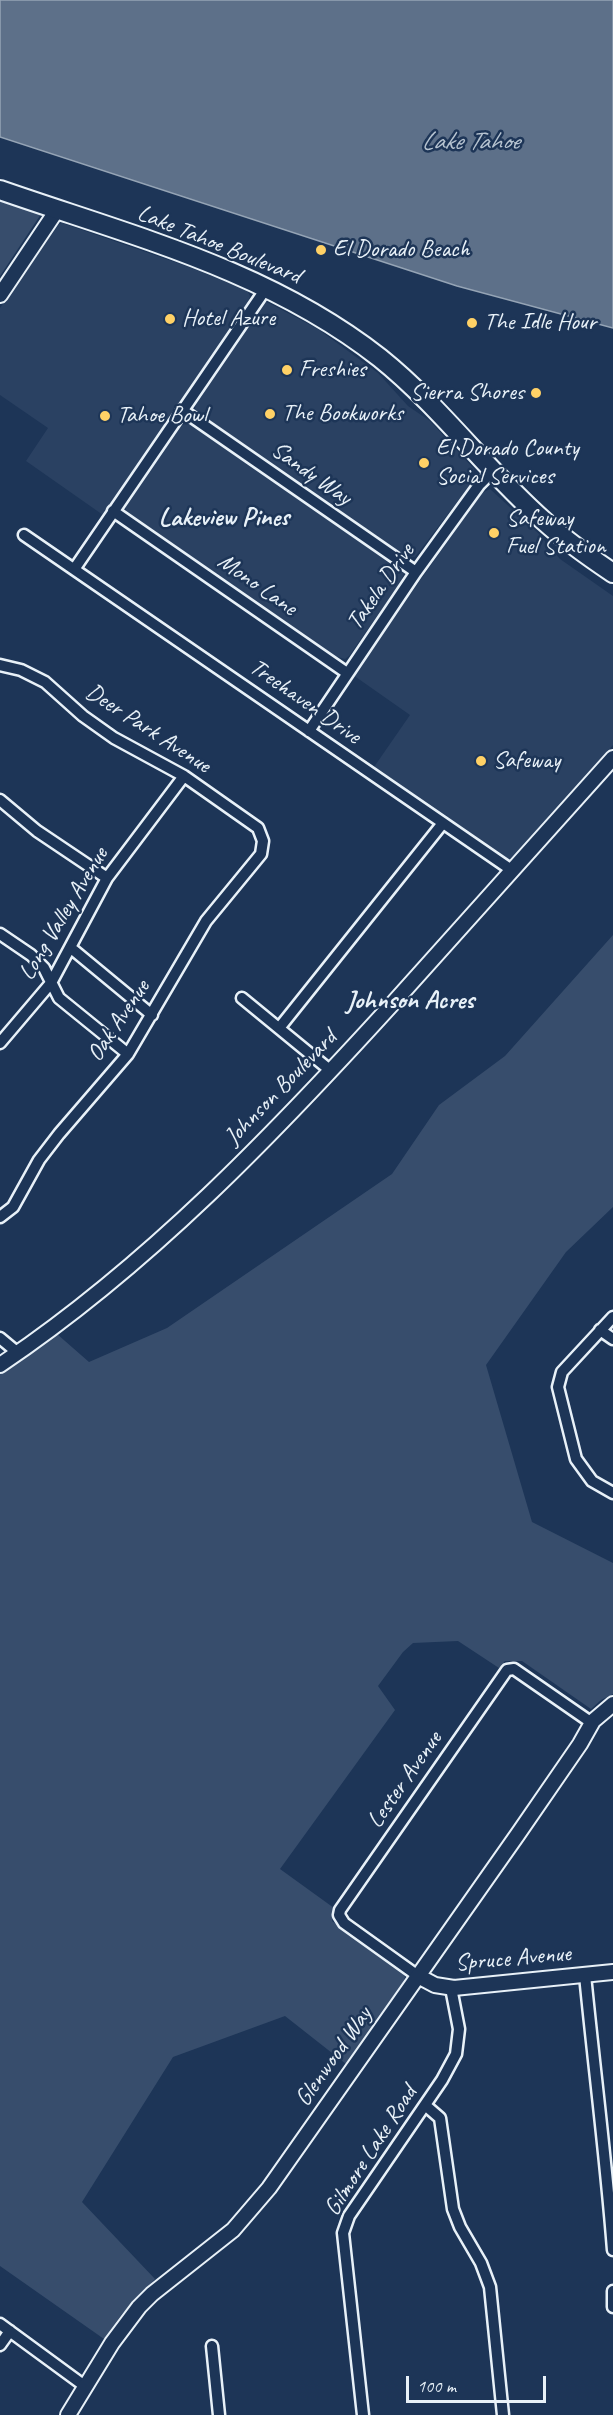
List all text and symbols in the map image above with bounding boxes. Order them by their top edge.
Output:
water label: Lake Tahoe [421,126,519,158]
street label: Lake Tahoe Boulevard [133,199,305,291]
place label: El Dorado Beach [333,236,469,264]
marker: El Dorado Beach [314,243,328,257]
place label: Hotel Azure [182,305,275,333]
place label: The Idle Hour [484,309,596,337]
marker: Hotel Azure [163,312,177,326]
marker: The Idle Hour [465,316,479,330]
place label: Freshies [299,356,366,384]
marker: Freshies [280,363,294,377]
place label: Sierra Shores [410,379,524,407]
marker: Sierra Shores [529,386,543,400]
place label: The Bookworks [282,400,403,428]
place label: Tahoe Bowl [117,402,207,430]
marker: The Bookworks [263,407,277,421]
marker: Tahoe Bowl [98,409,112,423]
place label: El Dorado County Social Services [436,435,579,491]
street label: Sandy Way [265,436,357,512]
marker: El Dorado County Social Services [417,456,431,470]
district label: Lakeview Pines [159,502,289,534]
place label: Safeway Fuel Station [506,505,605,561]
marker: Safeway Fuel Station [487,526,501,540]
street label: Takela Drive [341,538,421,636]
street label: Mono Lane [212,547,302,623]
street label: Treehaven Drive [244,653,366,751]
street label: Deer Park Avenue [80,678,216,780]
place label: Safeway [493,747,560,775]
marker: Safeway [474,754,488,768]
street label: Long Valley Avenue [13,842,115,986]
street label: Oak Avenue [81,975,157,1067]
district label: Johnson Acres [346,985,474,1017]
street label: Johnson Boulevard [219,1024,343,1152]
street label: Lester Avenue [361,1726,449,1834]
street label: Spruce Avenue [454,1940,572,1978]
street label: Glenwood Way [289,2002,379,2112]
street label: Gilmore Lake Road [318,2081,424,2221]
scale bar [409,2364,548,2402]
text: 100 m [417,2375,456,2397]

